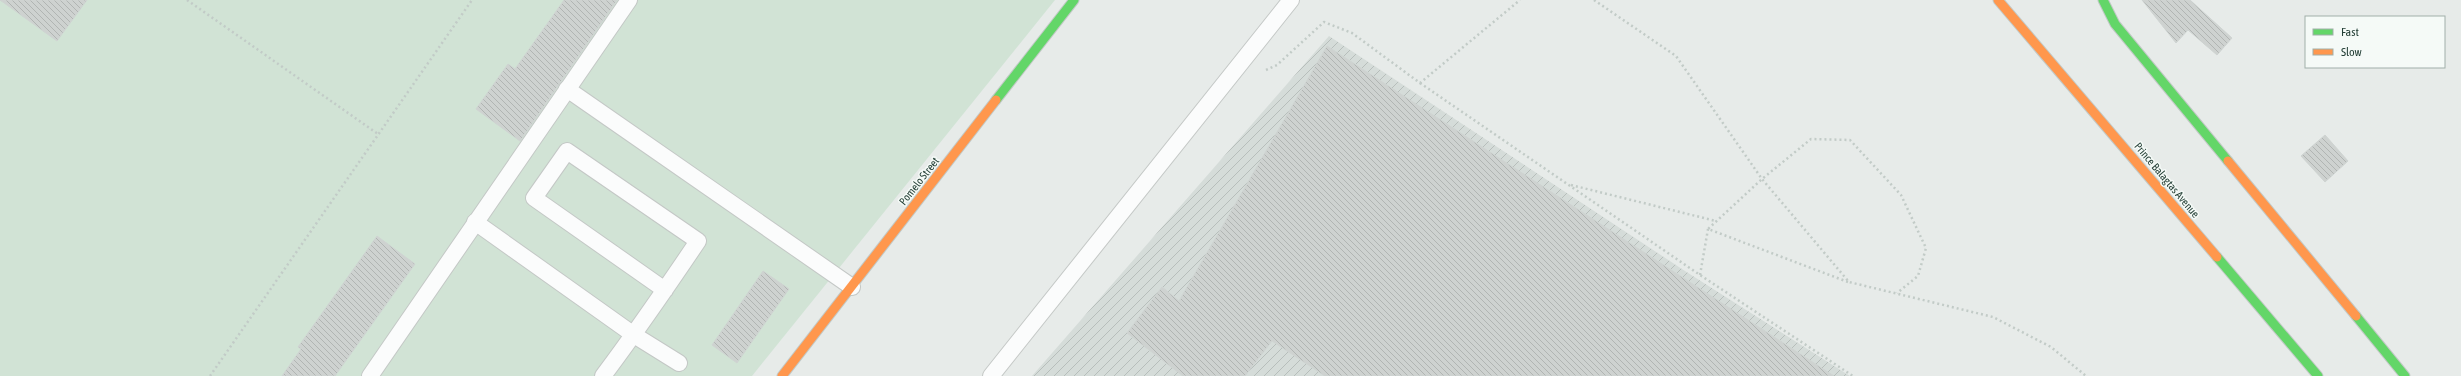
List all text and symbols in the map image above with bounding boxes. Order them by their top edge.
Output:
legend [2305,16,2445,68]
text: Fast [2341,25,2359,39]
text: Slow [2341,45,2362,59]
street label: Prince Balagtas Avenue [2132,140,2202,220]
street label: Pomelo Street [897,155,941,207]

